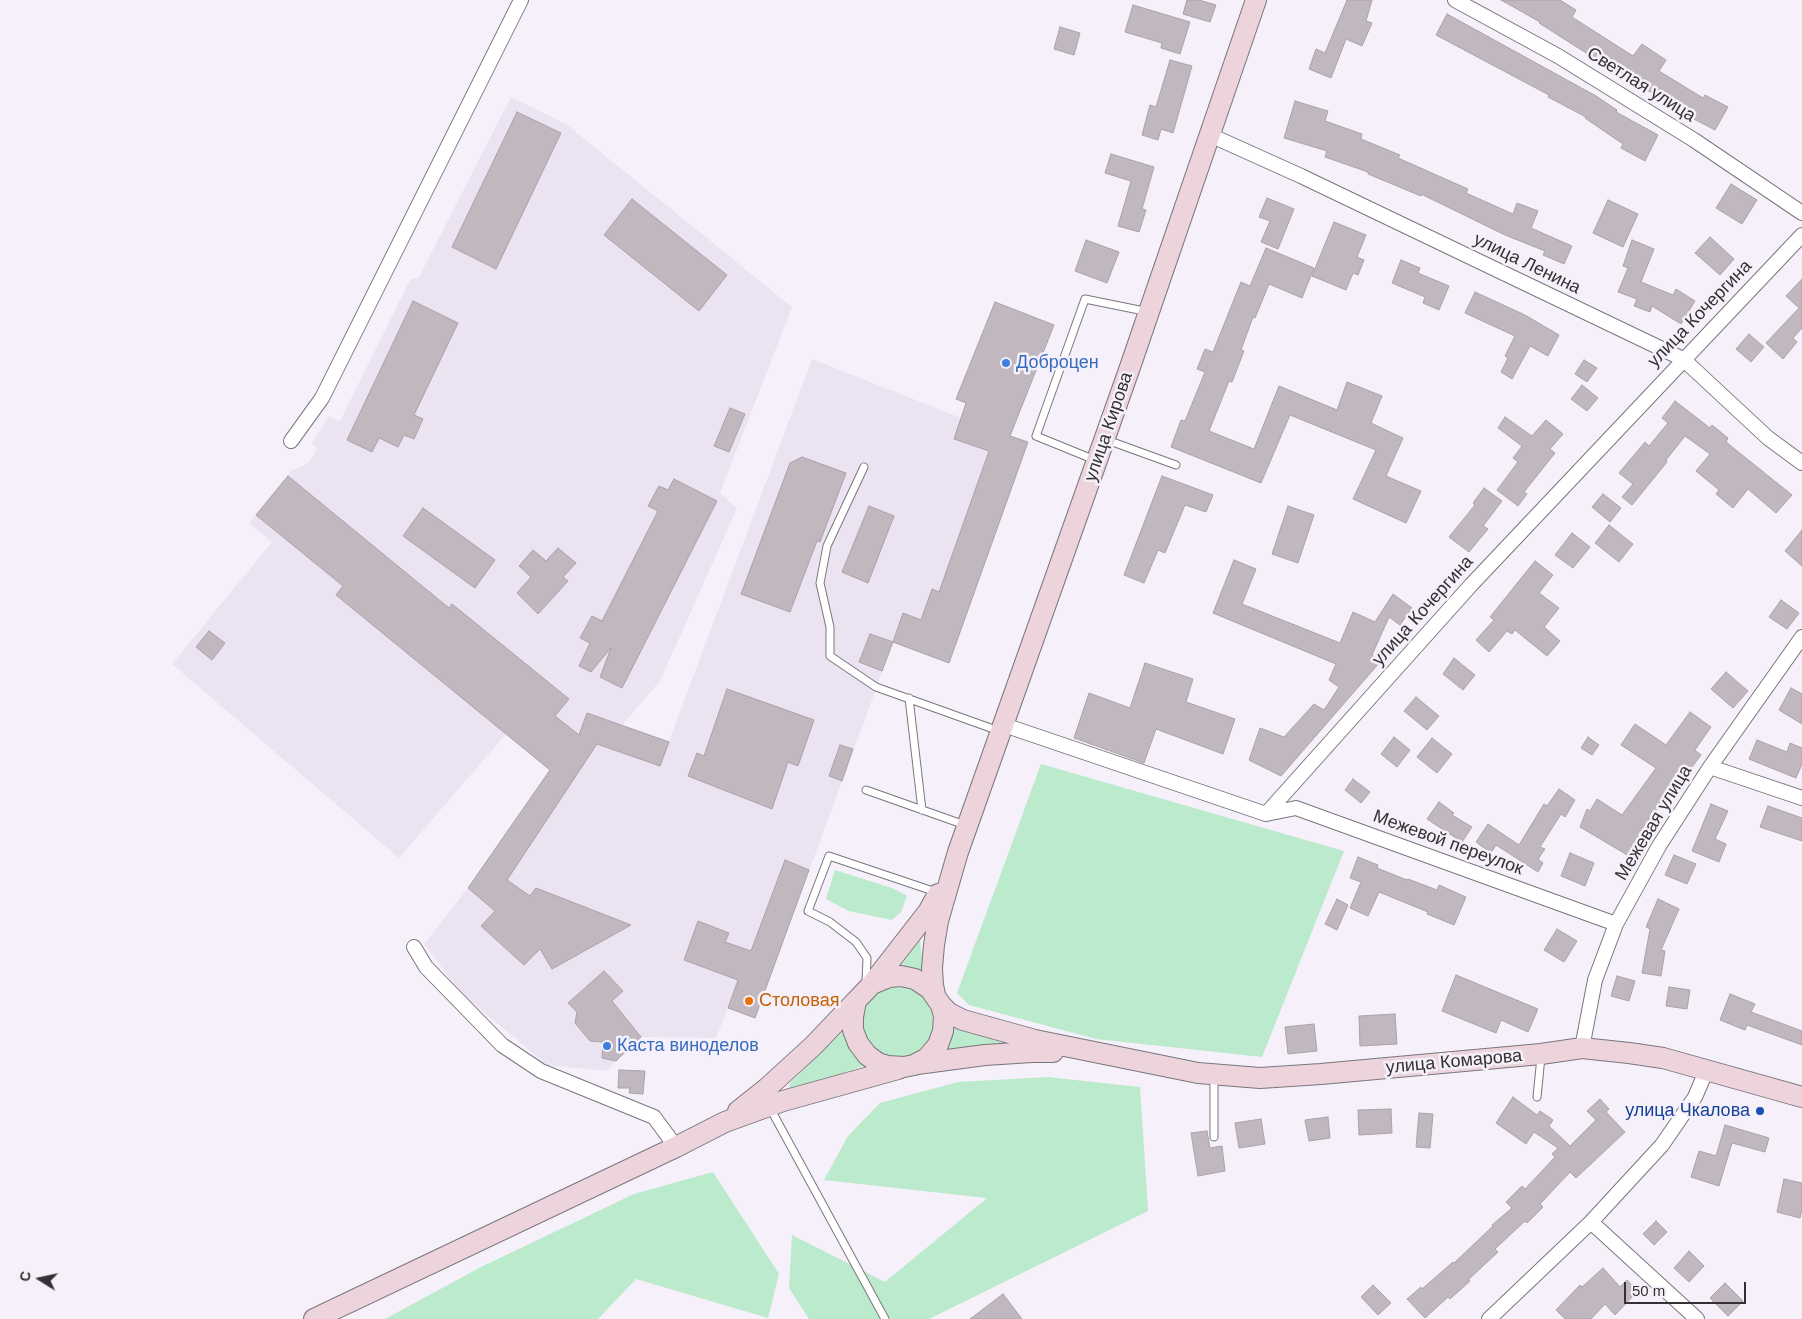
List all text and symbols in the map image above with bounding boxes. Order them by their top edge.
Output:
street label: Светлая улица [1583,43,1699,127]
street label: улица Ленина [1470,229,1584,299]
street label: улица Кочергина [1643,256,1757,372]
place label: Доброцен [1016,352,1099,374]
marker: Доброцен [1000,357,1012,369]
street label: улица Кирова [1080,369,1138,485]
street label: улица Кочергина [1368,552,1478,670]
street label: Межевая улица [1611,761,1697,885]
street label: Межевой переулок [1370,806,1526,880]
place label: Столовая [759,990,839,1012]
marker: Столовая [743,995,755,1007]
place label: Каста виноделов [617,1035,759,1057]
marker: Каста виноделов [601,1040,613,1052]
street label: улица Комарова [1385,1045,1523,1079]
place label: улица Чкалова [1625,1100,1750,1122]
marker: улица Чкалова [1754,1105,1766,1117]
north arrow [15,1254,65,1304]
text: С [16,1270,34,1283]
scale bar [1627,1272,1750,1304]
text: 50 m [1632,1282,1665,1299]

